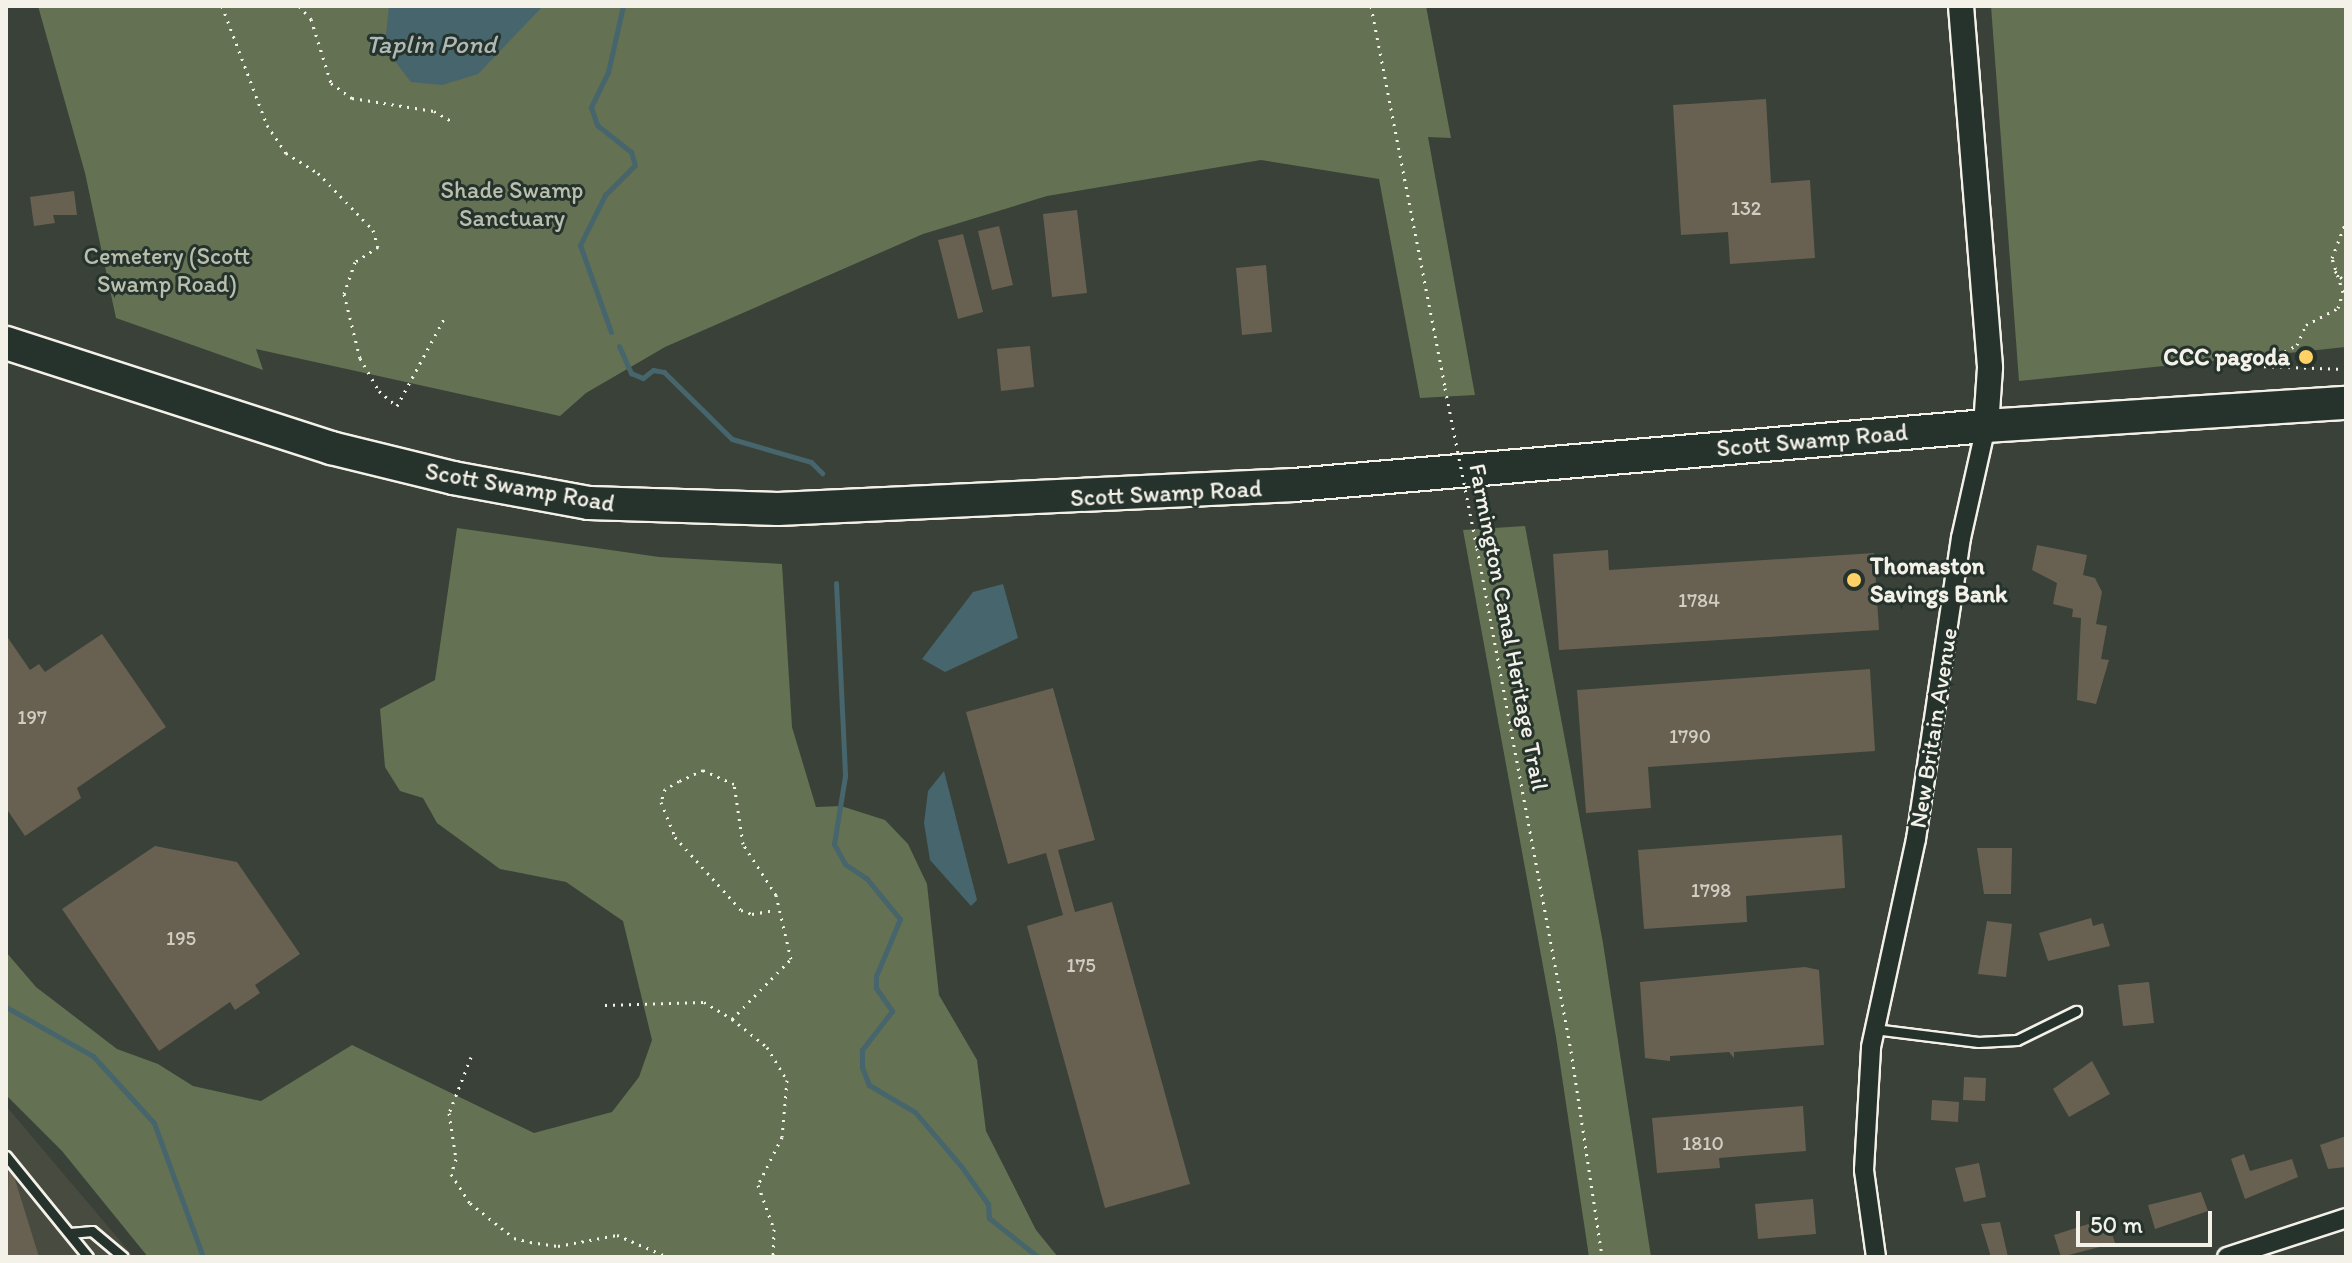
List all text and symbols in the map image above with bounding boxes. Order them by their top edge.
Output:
water label: Taplin Pond [366,29,496,61]
park label: Shade Swamp Sanctuary [441,176,583,232]
house number: 132 [1731,196,1761,220]
park label: Cemetery (Scott Swamp Road) [83,242,251,298]
place label: CCC pagoda [2163,343,2290,371]
marker: CCC pagoda [2297,348,2315,366]
street label: Scott Swamp Road [1716,417,1908,463]
street label: Scott Swamp Road [424,456,616,518]
street label: Farmington Canal Heritage Trail [1463,461,1555,793]
street label: Scott Swamp Road [1070,474,1262,512]
place label: Thomaston Savings Bank [1870,552,2008,608]
marker: Thomaston Savings Bank [1845,571,1863,589]
house number: 1784 [1678,588,1720,612]
street label: New Britain Avenue [1903,626,1963,830]
house number: 197 [17,705,47,729]
house number: 1790 [1669,724,1711,748]
house number: 1798 [1691,878,1731,902]
house number: 195 [166,926,196,950]
house number: 175 [1066,953,1096,977]
house number: 1810 [1682,1131,1724,1155]
scale bar [2080,1195,2216,1245]
text: 50 m [2090,1210,2143,1239]

